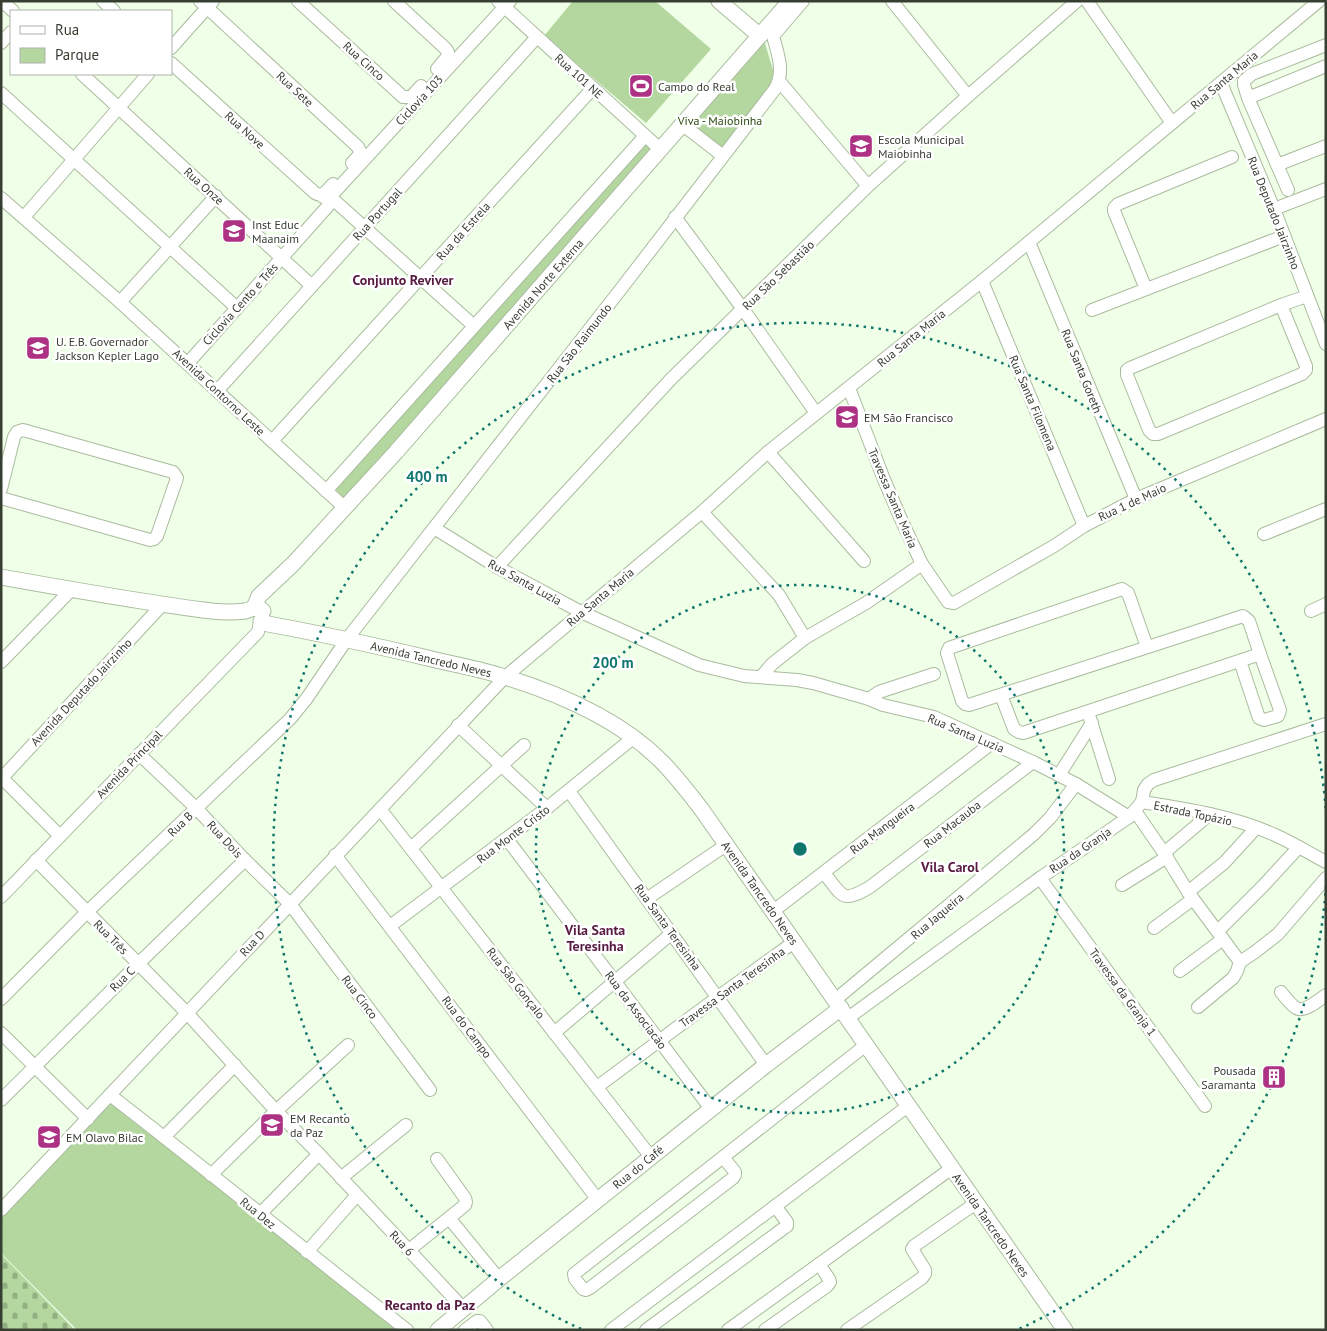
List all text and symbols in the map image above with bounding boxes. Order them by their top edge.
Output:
legend [10,10,172,75]
text: Rua [55,20,79,39]
street label: Rua Cinco [340,38,388,84]
text: Parque [55,45,99,64]
street label: Rua Santa Maria [1187,47,1261,113]
street label: Rua 101 NE [552,50,606,102]
street label: Rua Sete [273,68,317,110]
street label: Ciclovia 103 [392,72,446,128]
sports icon: Campo do Real [628,73,654,99]
place label: Campo do Real [658,79,735,94]
street label: Rua Nove [222,108,268,152]
park label: Viva - Maiobinha [677,113,762,128]
place label: Escola Municipal Maiobinha [878,132,965,161]
school or university icon: Escola Municipal Maiobinha [848,133,874,159]
street label: Rua Deputado Jairzinho [1244,154,1304,272]
street label: Rua Onze [181,164,227,208]
street label: Rua Portugal [349,184,405,244]
street label: Rua da Estrela [433,199,493,263]
place label: Inst Educ Maanaim [252,217,300,246]
school or university icon: Inst Educ Maanaim [221,218,247,244]
street label: Avenida Norte Externa [500,236,586,332]
street label: Rua São Sebastião [739,237,817,313]
street label: Ciclovia Cento e Três [199,260,281,348]
district label: Conjunto Reviver [353,271,454,289]
street label: Rua São Raimundo [543,300,615,386]
street label: Rua Santa Maria [874,306,948,370]
street label: Rua Santa Goreth [1058,327,1106,415]
place label: U. E.B. Governador Jackson Kepler Lago [55,334,159,363]
school or university icon: U. E.B. Governador Jackson Kepler Lago [25,335,51,361]
street label: Avenida Contorno Leste [170,345,268,439]
street label: Rua Santa Filomena [1006,353,1060,453]
school or university icon: EM São Francisco [834,404,860,430]
place label: EM São Francisco [864,410,953,425]
street label: Travessa Santa Maria [865,446,921,550]
text: 400 m [406,467,448,486]
street label: Rua 1 de Maio [1096,480,1168,524]
street label: Rua Santa Luzia [486,556,564,608]
street label: Rua Santa Maria [563,564,637,630]
street label: Avenida Deputado Jairzinho [27,635,135,749]
street label: Avenida Tancredo Neves [369,638,493,680]
text: 200 m [592,653,634,672]
street label: Rua Santa Luzia [925,710,1007,756]
street label: Avenida Principal [93,727,165,801]
street label: Rua Macauba [920,797,984,851]
street label: Estrada Topázio [1152,797,1234,829]
street label: Rua Mangueira [847,799,917,857]
street label: Rua Monte Cristo [473,802,553,866]
street label: Rua B [164,808,196,840]
street label: Rua Dois [204,817,246,861]
street label: Rua da Granja [1046,824,1114,876]
street label: Avenida Tancredo Neves [718,838,802,948]
centre of rings [791,840,809,858]
district label: Vila Carol [920,858,980,876]
street label: Rua Santa Teresinha [632,881,704,973]
street label: Rua Jaqueira [908,890,966,942]
street label: Rua Três [91,917,131,957]
district label: Vila Santa Teresinha [564,921,625,955]
street label: Rua D [236,927,268,959]
street label: Rua São Gonçalo [484,944,548,1022]
street label: Travessa Santa Teresinha [676,944,788,1030]
street label: Travessa da Granja 1 [1086,945,1160,1039]
street label: Rua C [106,963,138,995]
street label: Rua da Associacão [602,968,670,1052]
street label: Rua Cinco [339,972,381,1022]
street label: Rua do Campo [439,993,495,1061]
place label: Pousada Saramanta [1201,1063,1256,1092]
building icon: Pousada Saramanta [1261,1064,1287,1090]
place label: EM Recanto da Paz [290,1111,350,1140]
school or university icon: EM Recanto da Paz [259,1112,285,1138]
school or university icon: EM Olavo Bilac [36,1124,62,1150]
place label: EM Olavo Bilac [66,1130,144,1145]
street label: Rua do Café [610,1142,666,1192]
street label: Avenida Tancredo Neves [949,1170,1033,1280]
street label: Rua Dez [237,1194,279,1232]
street label: Rua 6 [387,1227,417,1259]
district label: Recanto da Paz [385,1296,475,1314]

